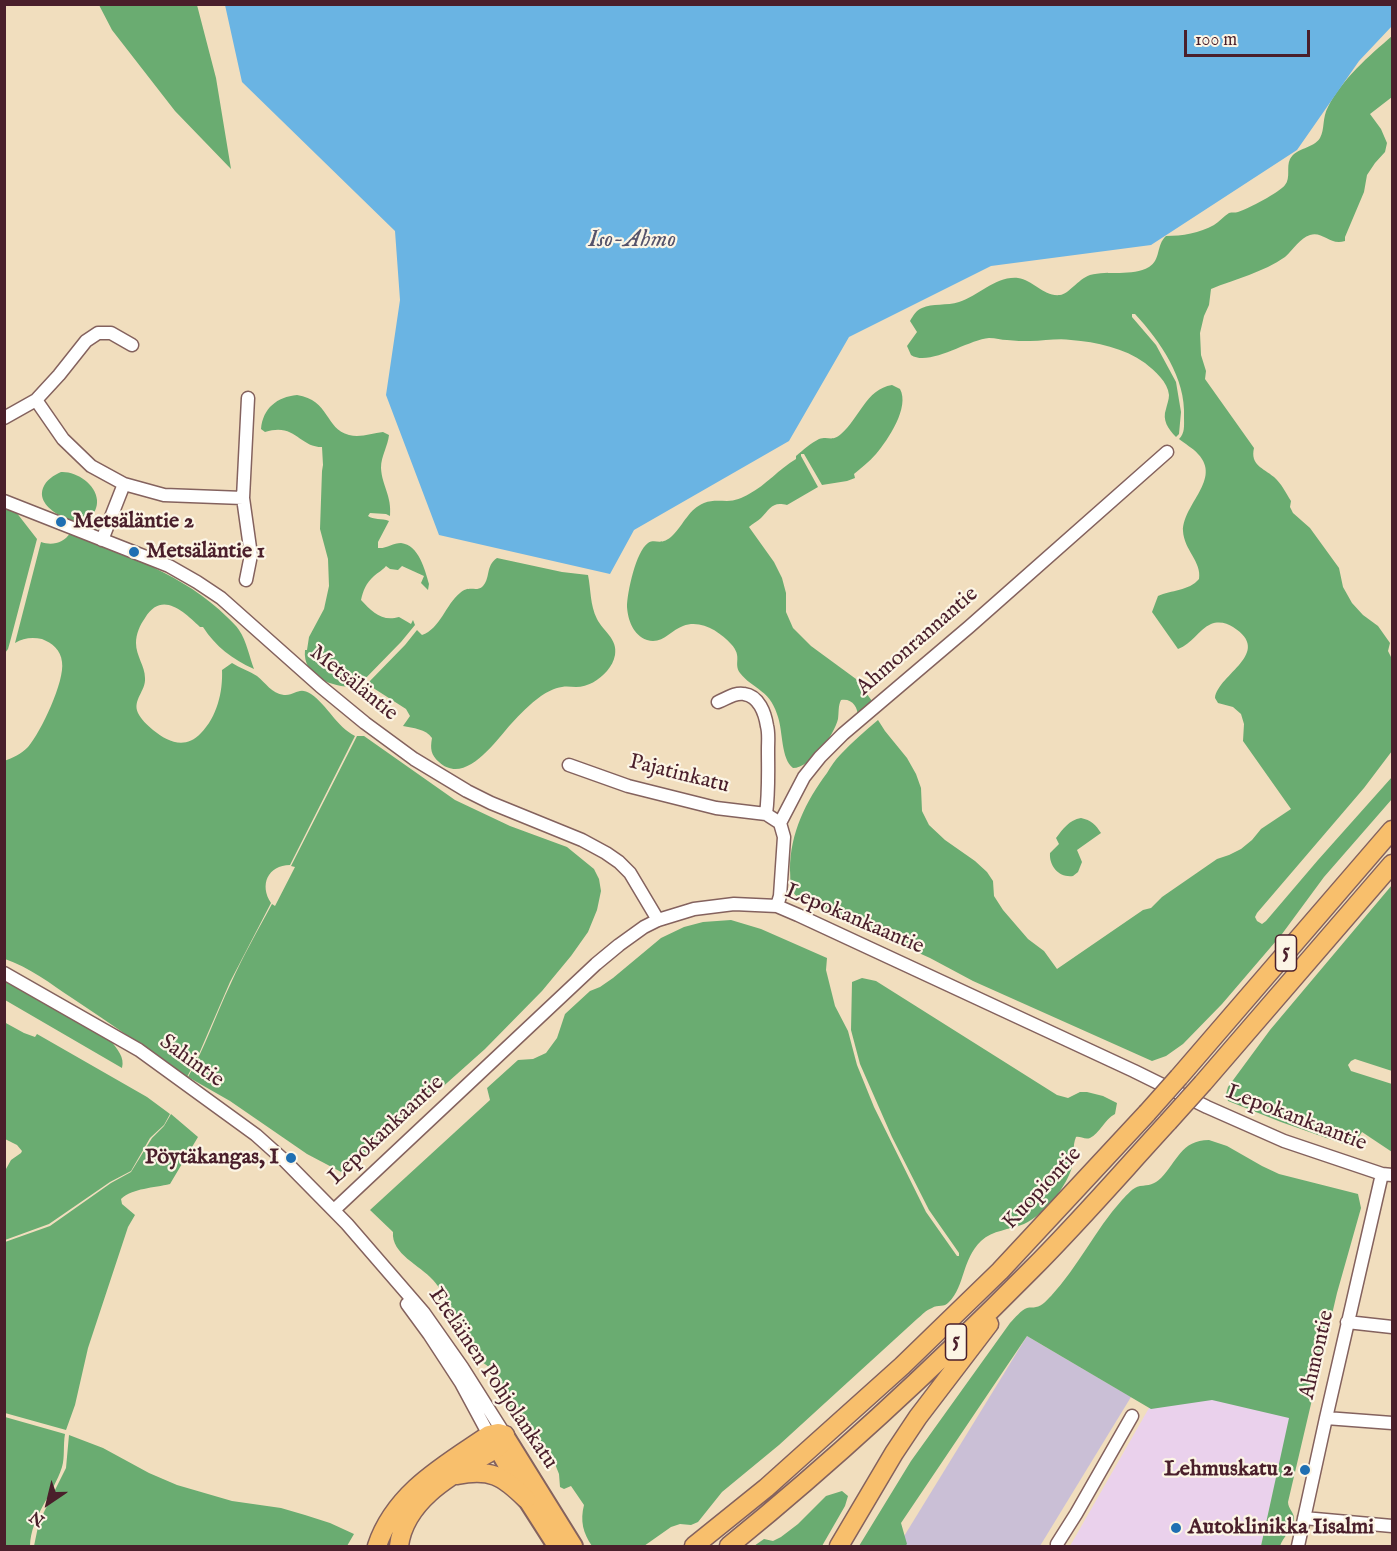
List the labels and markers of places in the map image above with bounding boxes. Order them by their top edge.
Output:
place label: Metsäläntie 2 [73,509,194,535]
marker: Metsäläntie 2 [54,515,68,529]
place label: Metsäläntie 1 [146,539,265,565]
marker: Metsäläntie 1 [127,545,141,559]
place label: Pöytäkangas, I [145,1145,279,1171]
marker: Pöytäkangas, I [284,1151,298,1165]
place label: Lehmuskatu 2 [1164,1457,1293,1483]
marker: Lehmuskatu 2 [1298,1463,1312,1477]
place label: Autoklinikka Iisalmi [1188,1515,1374,1541]
marker: Autoklinikka Iisalmi [1169,1521,1183,1535]

